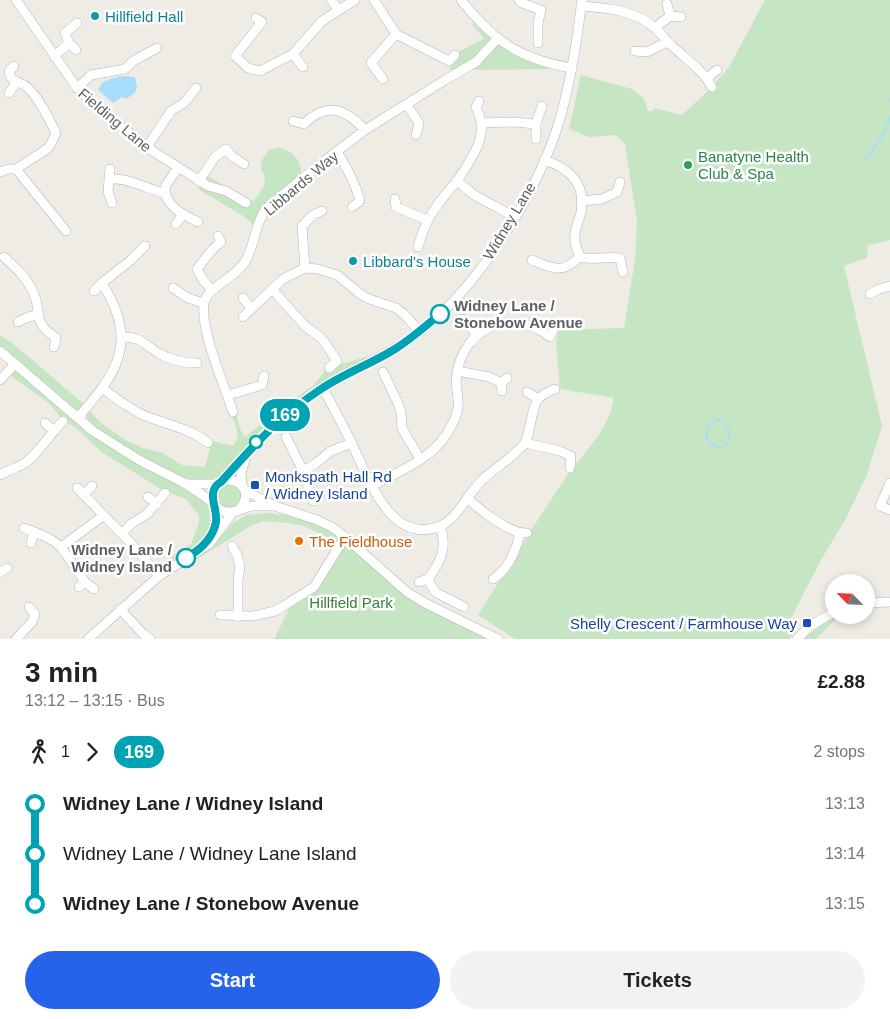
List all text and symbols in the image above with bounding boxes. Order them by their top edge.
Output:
place label: Hillfield Hall [105,8,183,25]
marker: Hillfield Hall [89,10,101,22]
street label: Fielding Lane [75,85,155,155]
street label: Libbards Way [261,147,342,219]
place label: Banatyne Health Club & Spa [698,148,809,182]
marker: Banatyne Health Club & Spa [682,159,694,171]
street label: Widney Lane [479,179,539,263]
place label: Libbard's House [363,253,471,270]
marker: Libbard's House [347,255,359,267]
place label: Widney Lane / Stonebow Avenue [454,297,583,331]
marker: Widney Lane / Stonebow Avenue [430,304,450,324]
line badge: 169 [256,399,314,431]
text: 169 [270,405,300,425]
unlabelled marker [249,435,263,449]
place label: Monkspath Hall Rd / Widney Island [265,468,392,502]
marker: Monkspath Hall Rd / Widney Island [249,479,261,491]
place label: The Fieldhouse [309,533,412,550]
marker: The Fieldhouse [293,535,305,547]
place label: Widney Lane / Widney Island [71,541,173,575]
marker: Widney Lane / Widney Island [176,548,196,568]
north arrow [825,574,875,624]
map controls [825,574,875,624]
park label: Hillfield Park [309,594,393,611]
place label: Shelly Crescent / Farmhouse Way [570,615,797,632]
marker: Shelly Crescent / Farmhouse Way [801,617,813,629]
text: 3 min [25,657,98,688]
text: £2.88 [817,671,865,692]
text: 13:12 – 13:15 · Bus [25,692,165,709]
icon: walk [25,738,53,766]
icon: forward [78,738,106,766]
text: 169 [124,742,154,762]
text: 1 [61,743,70,760]
text: 2 stops [813,743,865,760]
text: Widney Lane / Widney Island [63,793,323,814]
text: 13:13 [825,795,865,812]
text: Widney Lane / Widney Lane Island [63,843,357,864]
text: 13:14 [825,845,865,862]
text: Widney Lane / Stonebow Avenue [63,893,359,914]
text: 13:15 [825,895,865,912]
button: Start [25,951,440,1009]
button: Tickets [450,951,865,1009]

